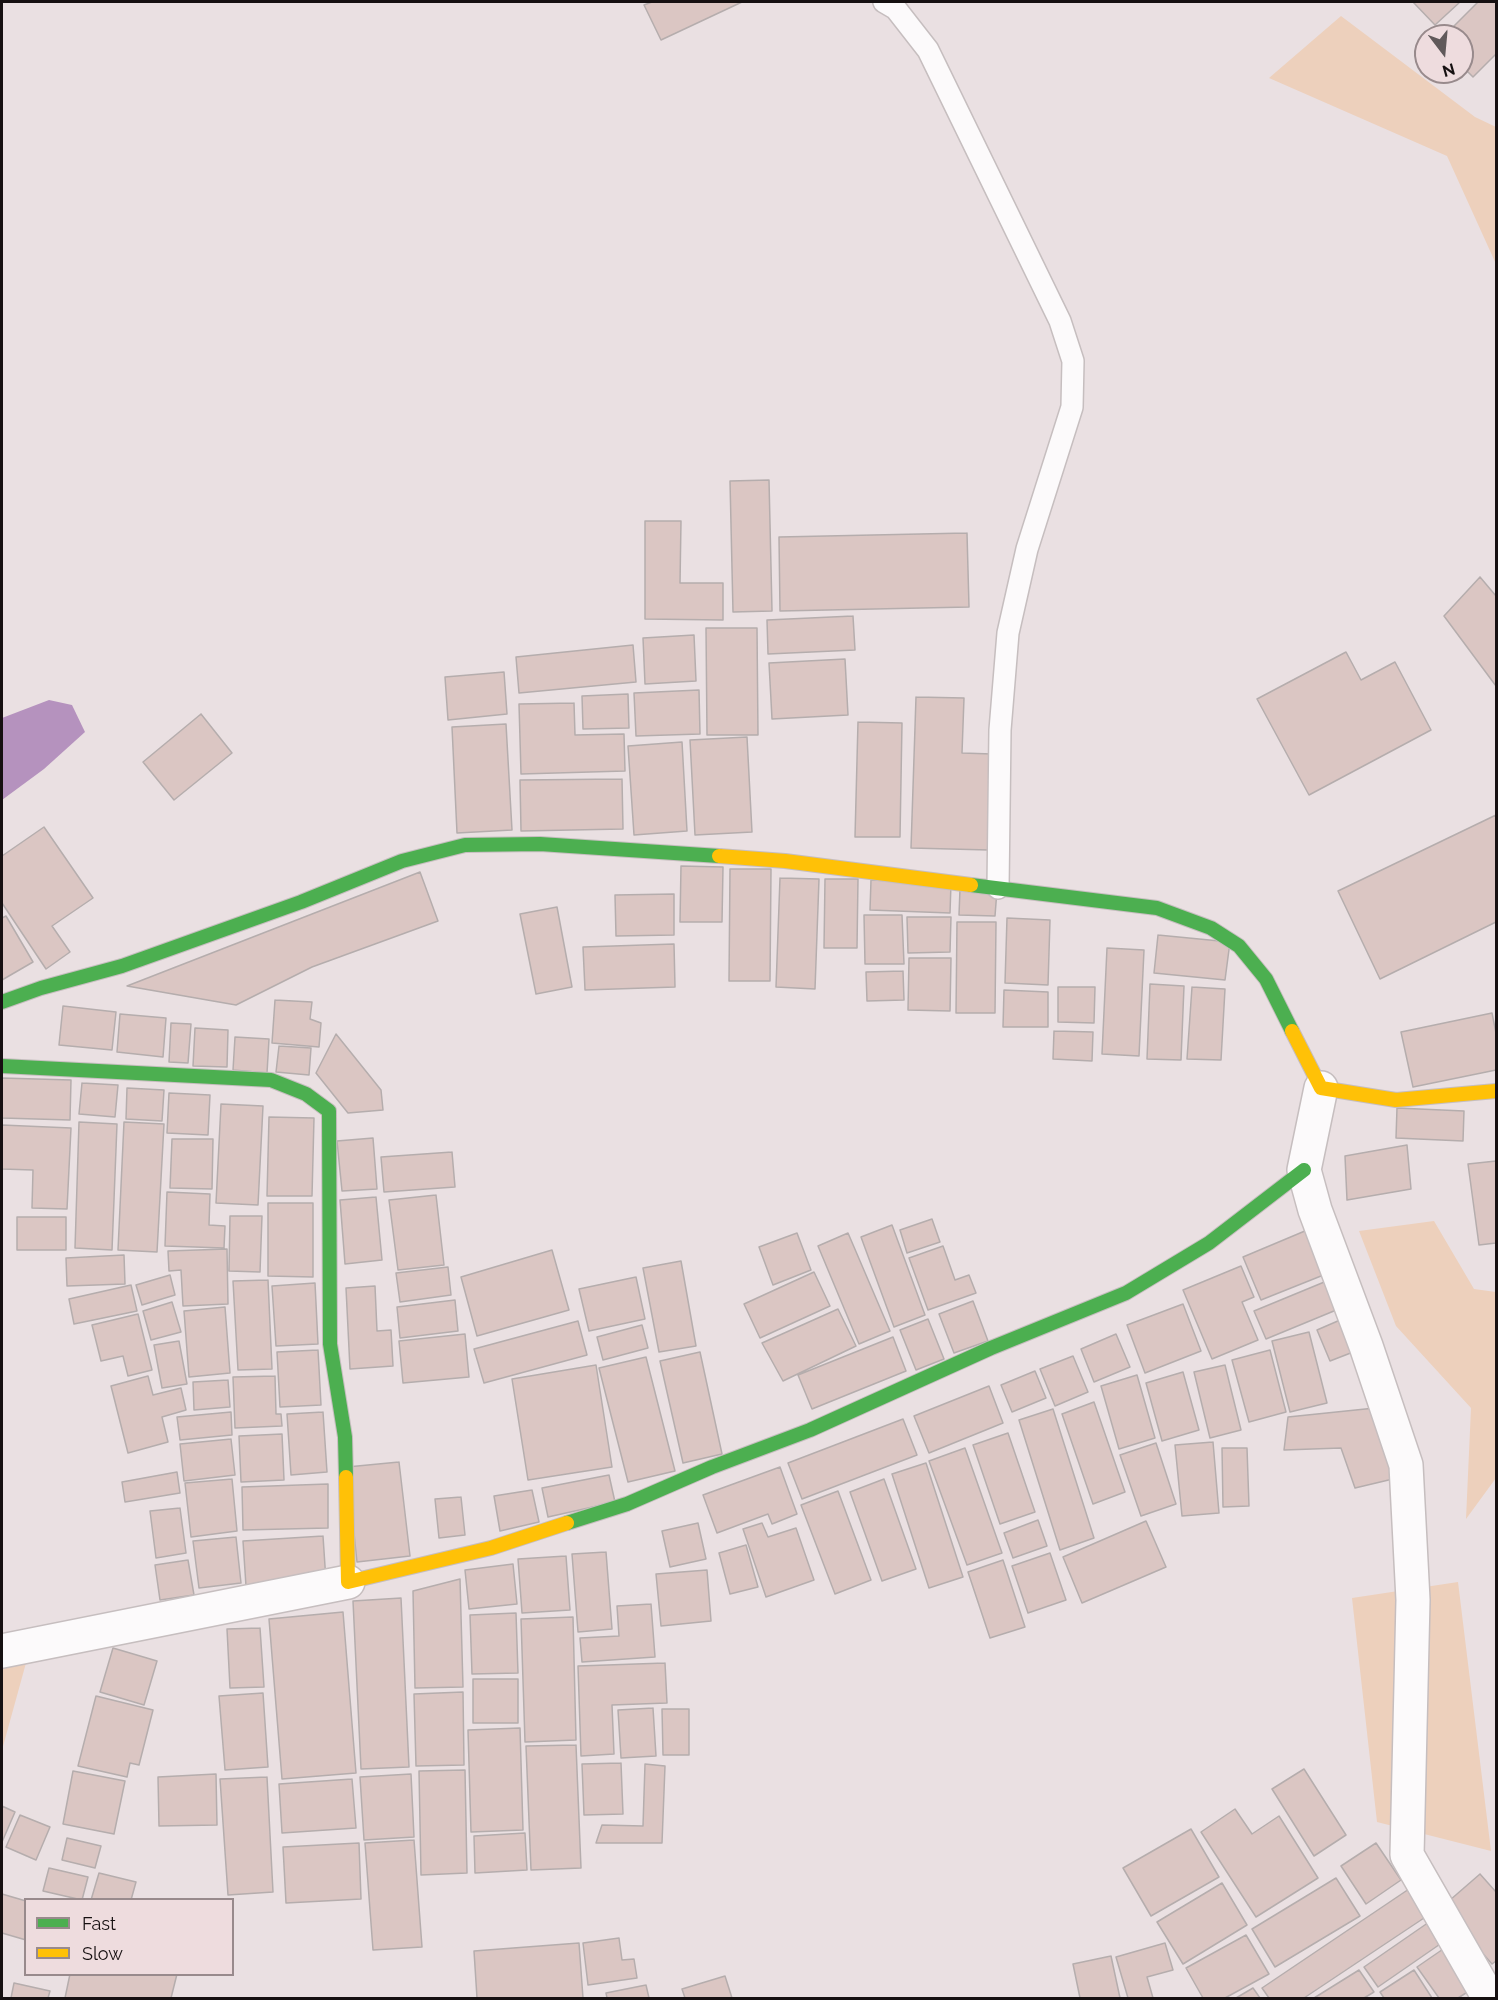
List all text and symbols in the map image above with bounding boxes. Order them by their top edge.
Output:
north arrow [1414,24,1474,84]
text: N [1440,59,1457,81]
legend [24,1898,234,1976]
text: Fast [82,1913,116,1934]
text: Slow [82,1943,123,1964]

